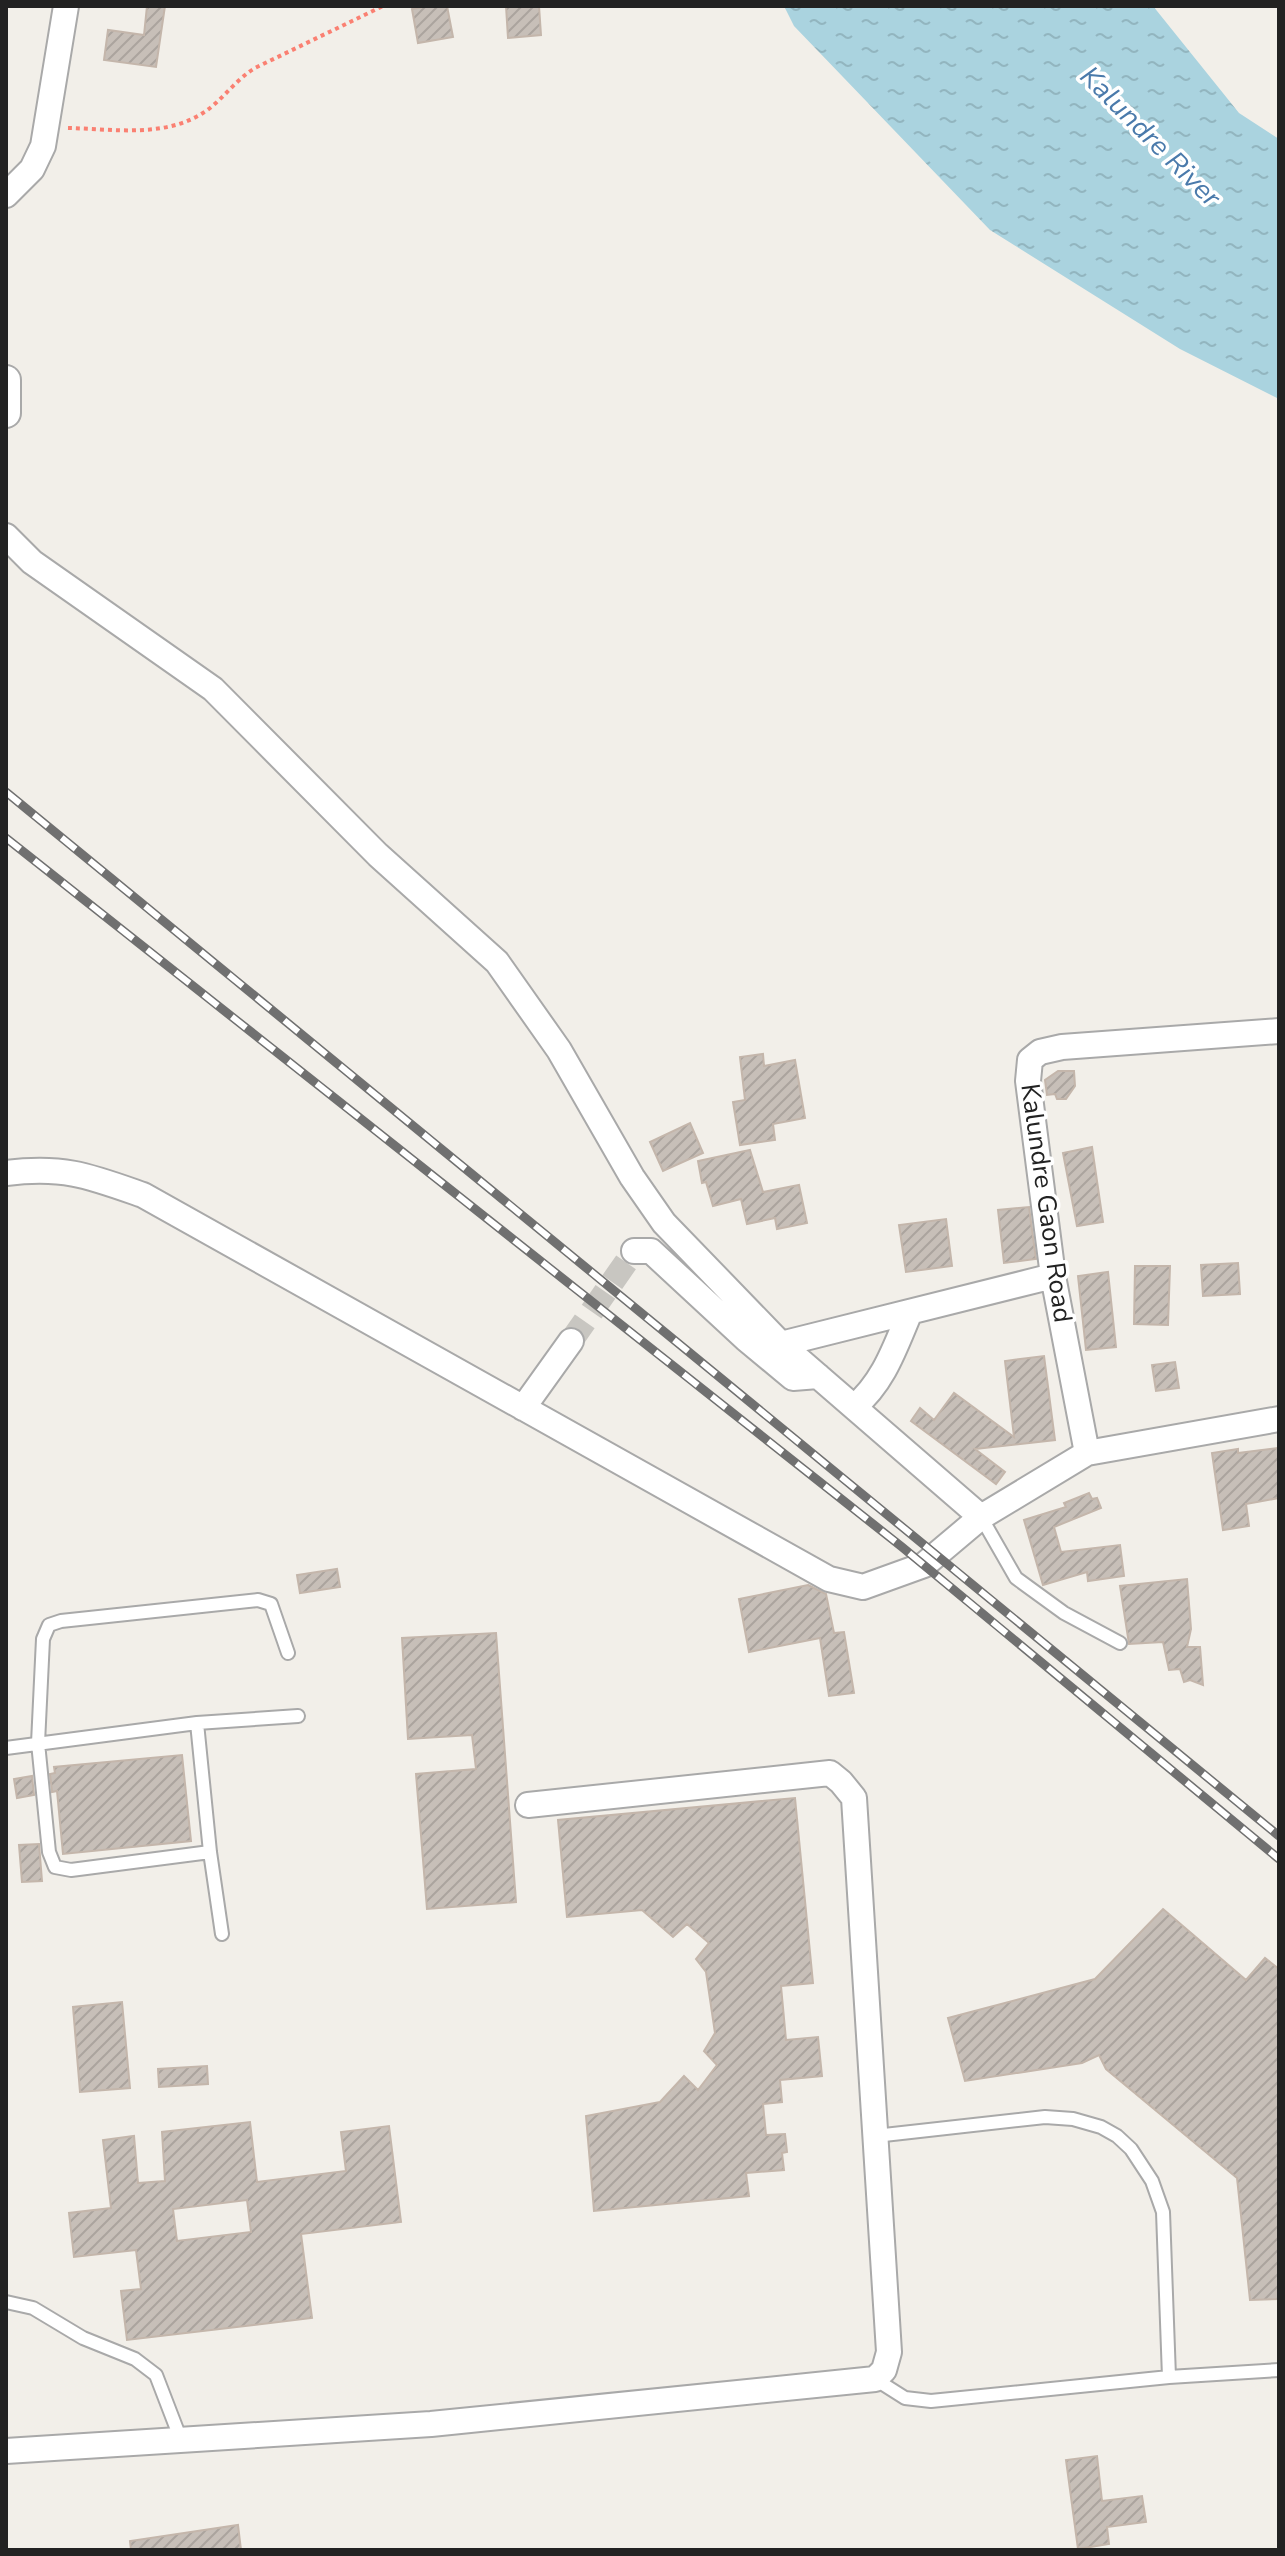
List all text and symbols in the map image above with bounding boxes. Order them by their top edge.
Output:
water label: Kalundre River [1071,58,1230,216]
street label: Kalundre Gaon Road [1012,1081,1081,1325]

